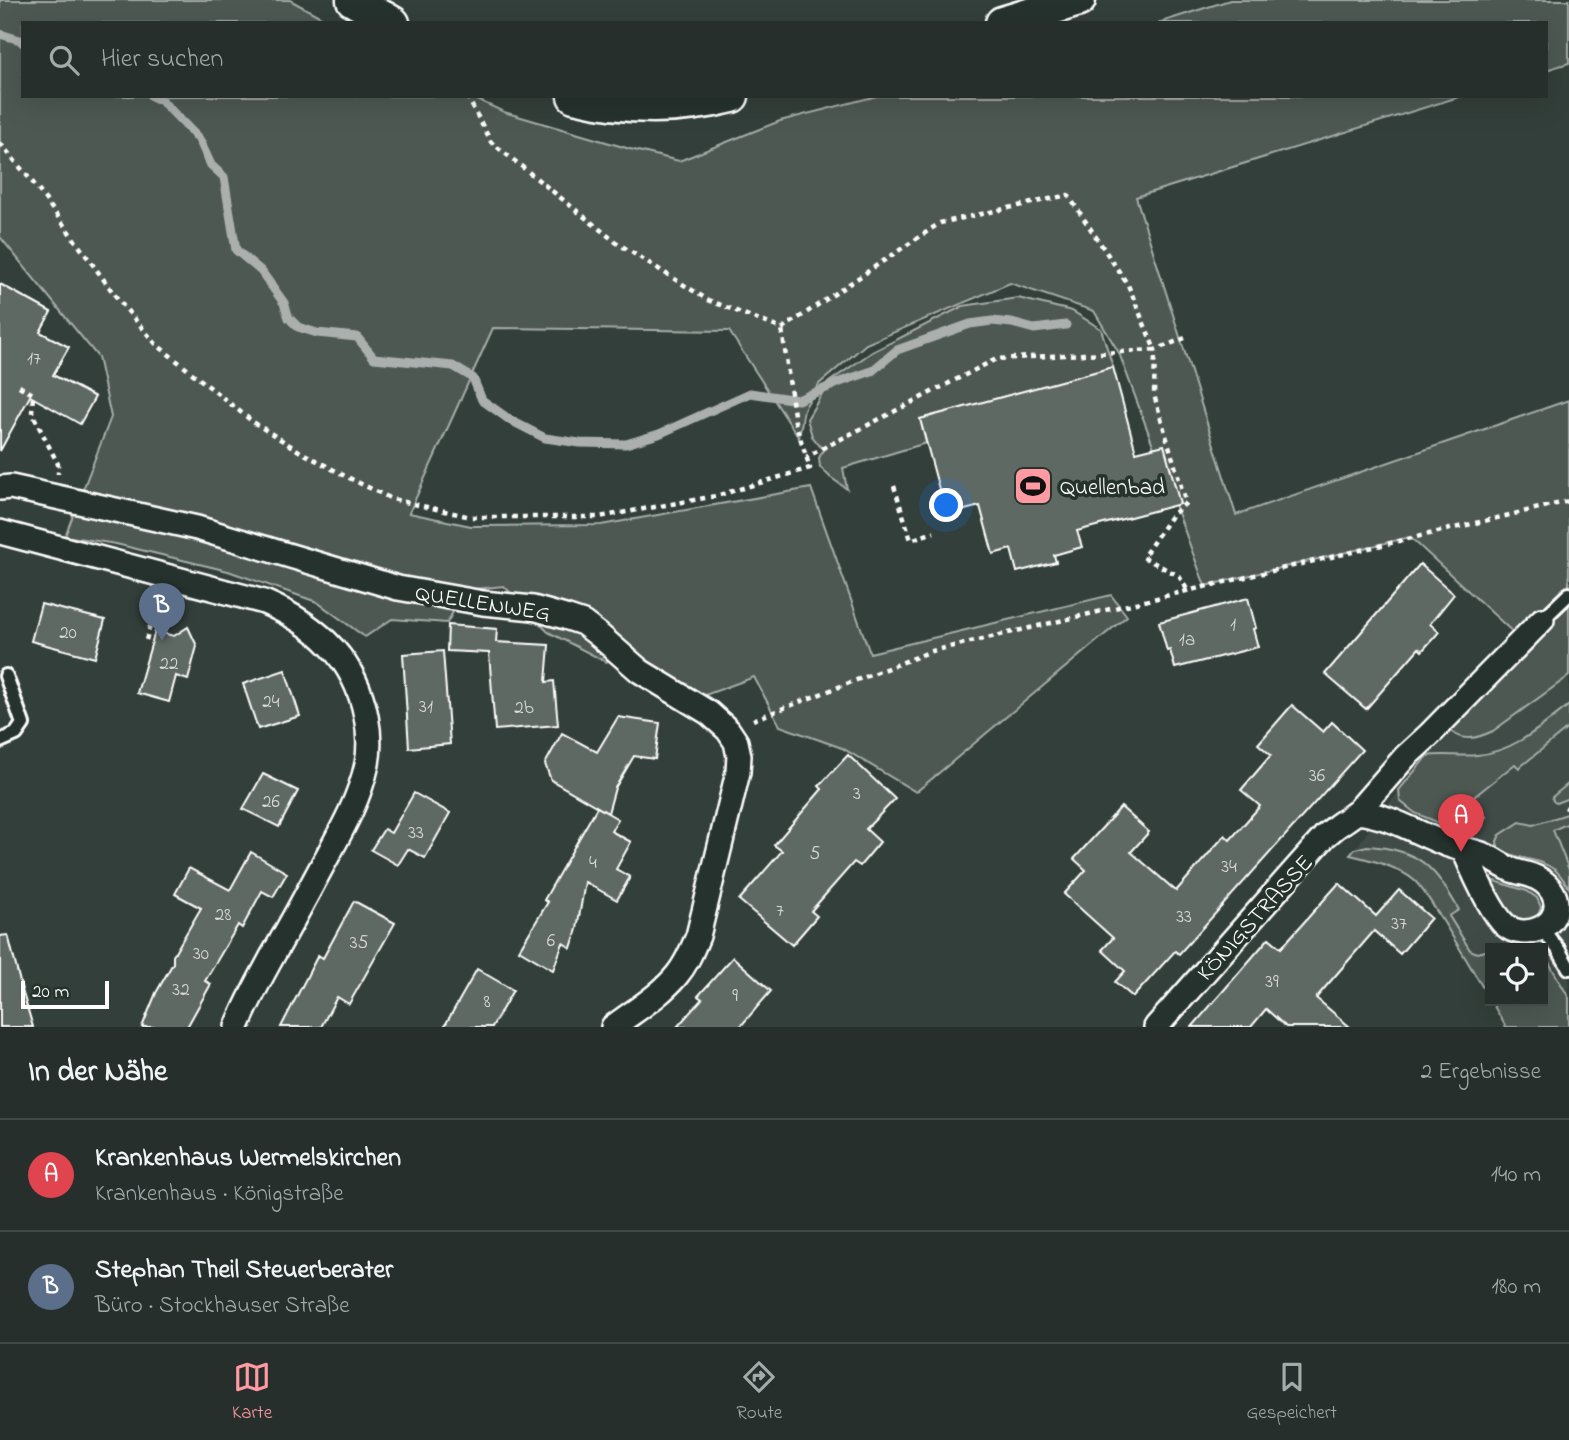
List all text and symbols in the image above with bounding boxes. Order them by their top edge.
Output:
search box [21,21,1548,98]
icon: search [45,41,83,79]
text: Hier suchen [101,41,223,79]
house number: 17 [27,346,41,373]
sports icon: Quellenbad [1012,465,1054,507]
place label: Quellenbad [1060,472,1165,505]
your location [929,488,963,522]
street label: QUELLENWEG [413,578,552,631]
pin: B [139,583,185,641]
house number: 1 [1230,612,1236,639]
house number: 20 [59,620,77,647]
house number: 1a [1179,627,1195,654]
house number: 22 [160,651,178,678]
house number: 24 [262,689,280,716]
house number: 31 [419,694,433,721]
house number: 2b [514,695,534,722]
house number: 36 [1309,763,1325,790]
house number: 3 [853,781,861,808]
house number: 26 [262,789,280,816]
pin: A [1438,794,1484,852]
house number: 33 [408,820,424,847]
house number: 5 [810,841,821,868]
street label: KÖNIGSTRASSE [1190,848,1322,989]
house number: 4 [589,850,597,877]
house number: 34 [1221,854,1237,881]
house number: 7 [776,898,784,925]
house number: 28 [215,902,231,929]
house number: 33 [1176,904,1192,931]
house number: 37 [1391,911,1407,938]
house number: 6 [547,928,555,955]
house number: 35 [350,930,368,957]
house number: 30 [193,941,209,968]
map controls [1485,943,1548,1006]
button: locate [1485,943,1548,1006]
house number: 39 [1265,969,1279,996]
house number: 32 [172,977,190,1004]
scale bar [21,978,108,1010]
text: 20 m [32,979,69,1006]
house number: 9 [732,983,738,1010]
house number: 8 [483,989,491,1016]
text: In der Nähe [28,1051,168,1095]
text: 2 Ergebnisse [1421,1056,1541,1089]
text: Krankenhaus Wermelskirchen [95,1140,401,1178]
text: A [44,1159,58,1192]
text: 140 m [1491,1159,1541,1192]
text: Krankenhaus · Königstraße [95,1178,344,1211]
text: Stephan Theil Steuerberater [95,1252,393,1290]
text: B [43,1271,59,1304]
text: 180 m [1492,1271,1541,1304]
text: Büro · Stockhauser Straße [95,1290,350,1323]
tab: Karte [232,1358,272,1427]
tab: Route [736,1358,782,1427]
tab: Gespeichert [1246,1358,1337,1427]

